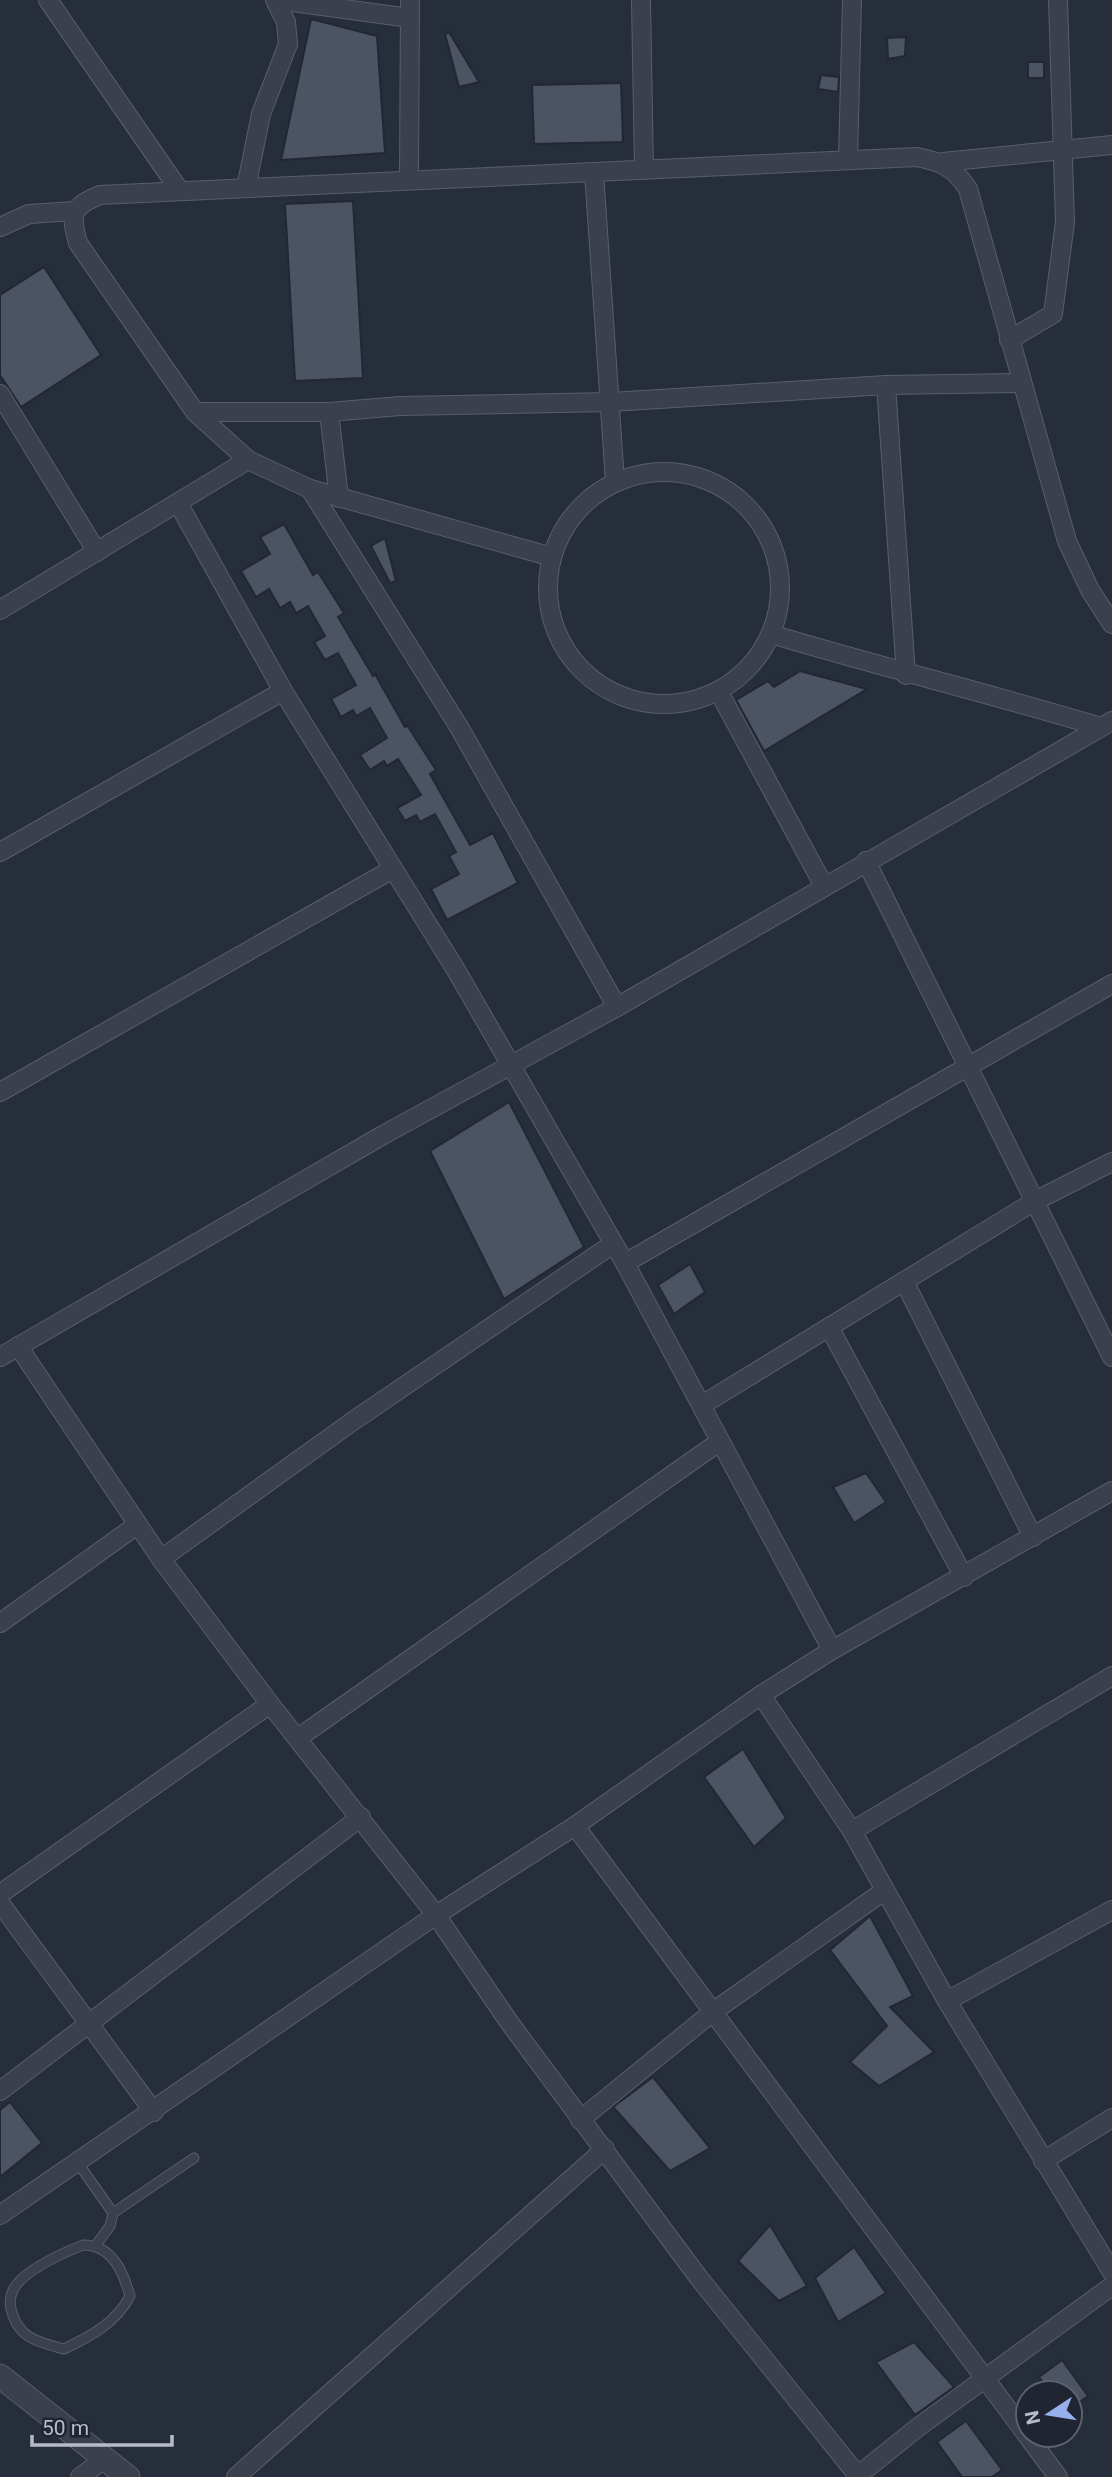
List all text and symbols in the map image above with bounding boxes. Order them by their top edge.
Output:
north arrow [1014,2379,1084,2449]
scale bar [32,2404,172,2448]
text: N [1020,2408,1046,2426]
text: 50 m [42,2416,89,2440]

